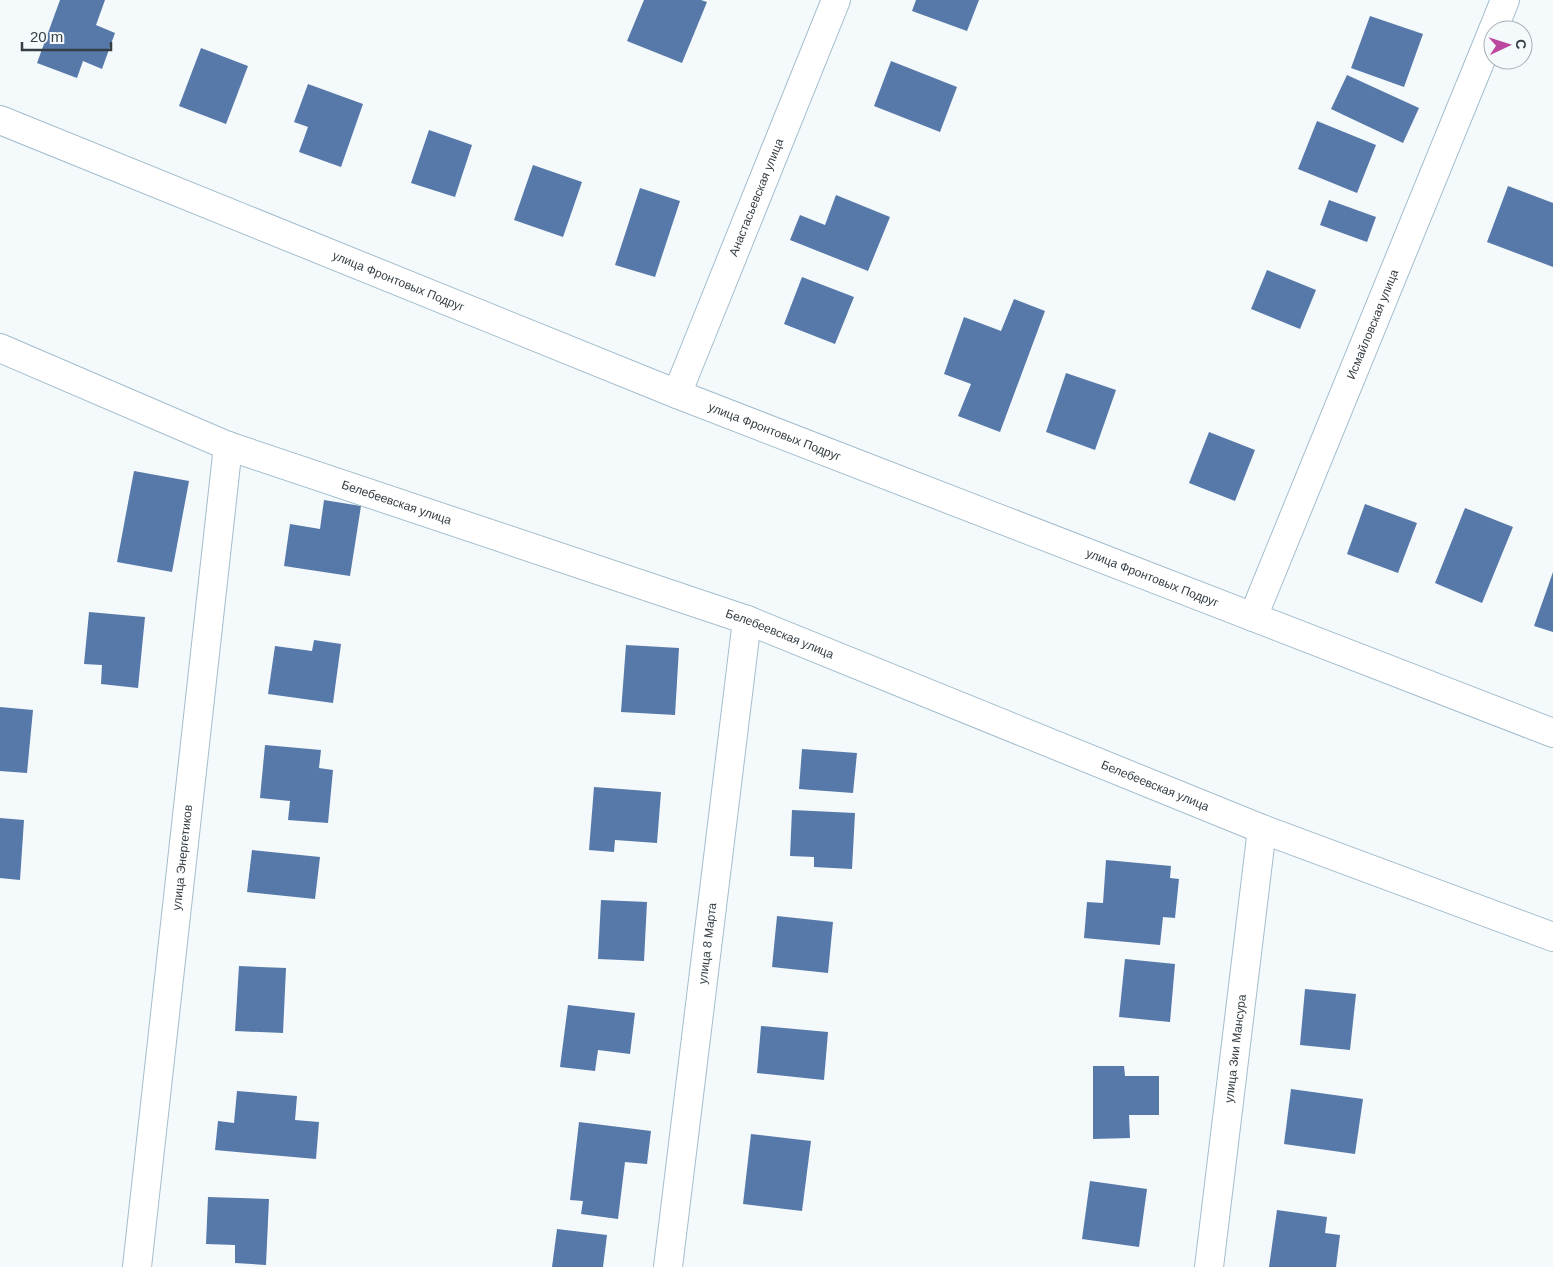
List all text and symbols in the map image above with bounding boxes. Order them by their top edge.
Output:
scale bar [22,20,111,52]
north arrow [1483,20,1533,70]
text: 20 m [30,28,63,45]
text: С [1513,38,1529,50]
street label: Анастасьевская улица [726,136,786,258]
street label: улица Фронтовых Подруг [331,248,467,314]
street label: Исмайловская улица [1344,267,1401,381]
street label: улица Фронтовых Подруг [706,400,843,464]
street label: Белебеевская улица [340,478,454,528]
street label: улица Фронтовых Подруг [1084,546,1221,610]
street label: Белебеевская улица [724,606,836,662]
street label: Белебеевская улица [1099,757,1211,814]
street label: улица Энергетиков [170,804,195,911]
street label: улица 8 Марта [696,902,719,985]
street label: улица Зии Мансура [1222,993,1249,1104]

